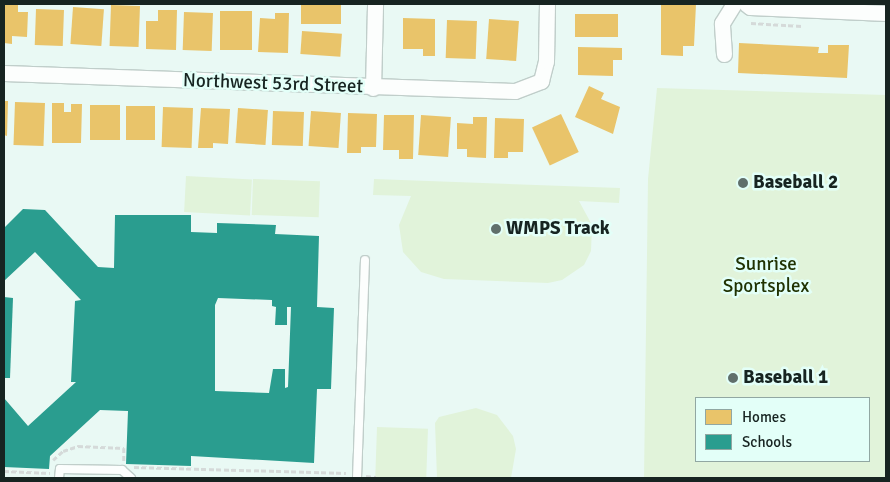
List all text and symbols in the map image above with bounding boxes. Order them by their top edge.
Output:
street label: Northwest 53rd Street [183,69,363,99]
place label: Baseball 2 [753,172,838,194]
marker: Baseball 2 [737,177,749,189]
place label: WMPS Track [506,218,610,240]
marker: WMPS Track [490,223,502,235]
park label: Sunrise Sportsplex [723,254,809,298]
place label: Baseball 1 [743,367,828,389]
marker: Baseball 1 [727,372,739,384]
legend [695,397,870,462]
text: Homes [742,408,786,426]
text: Schools [742,433,792,451]

